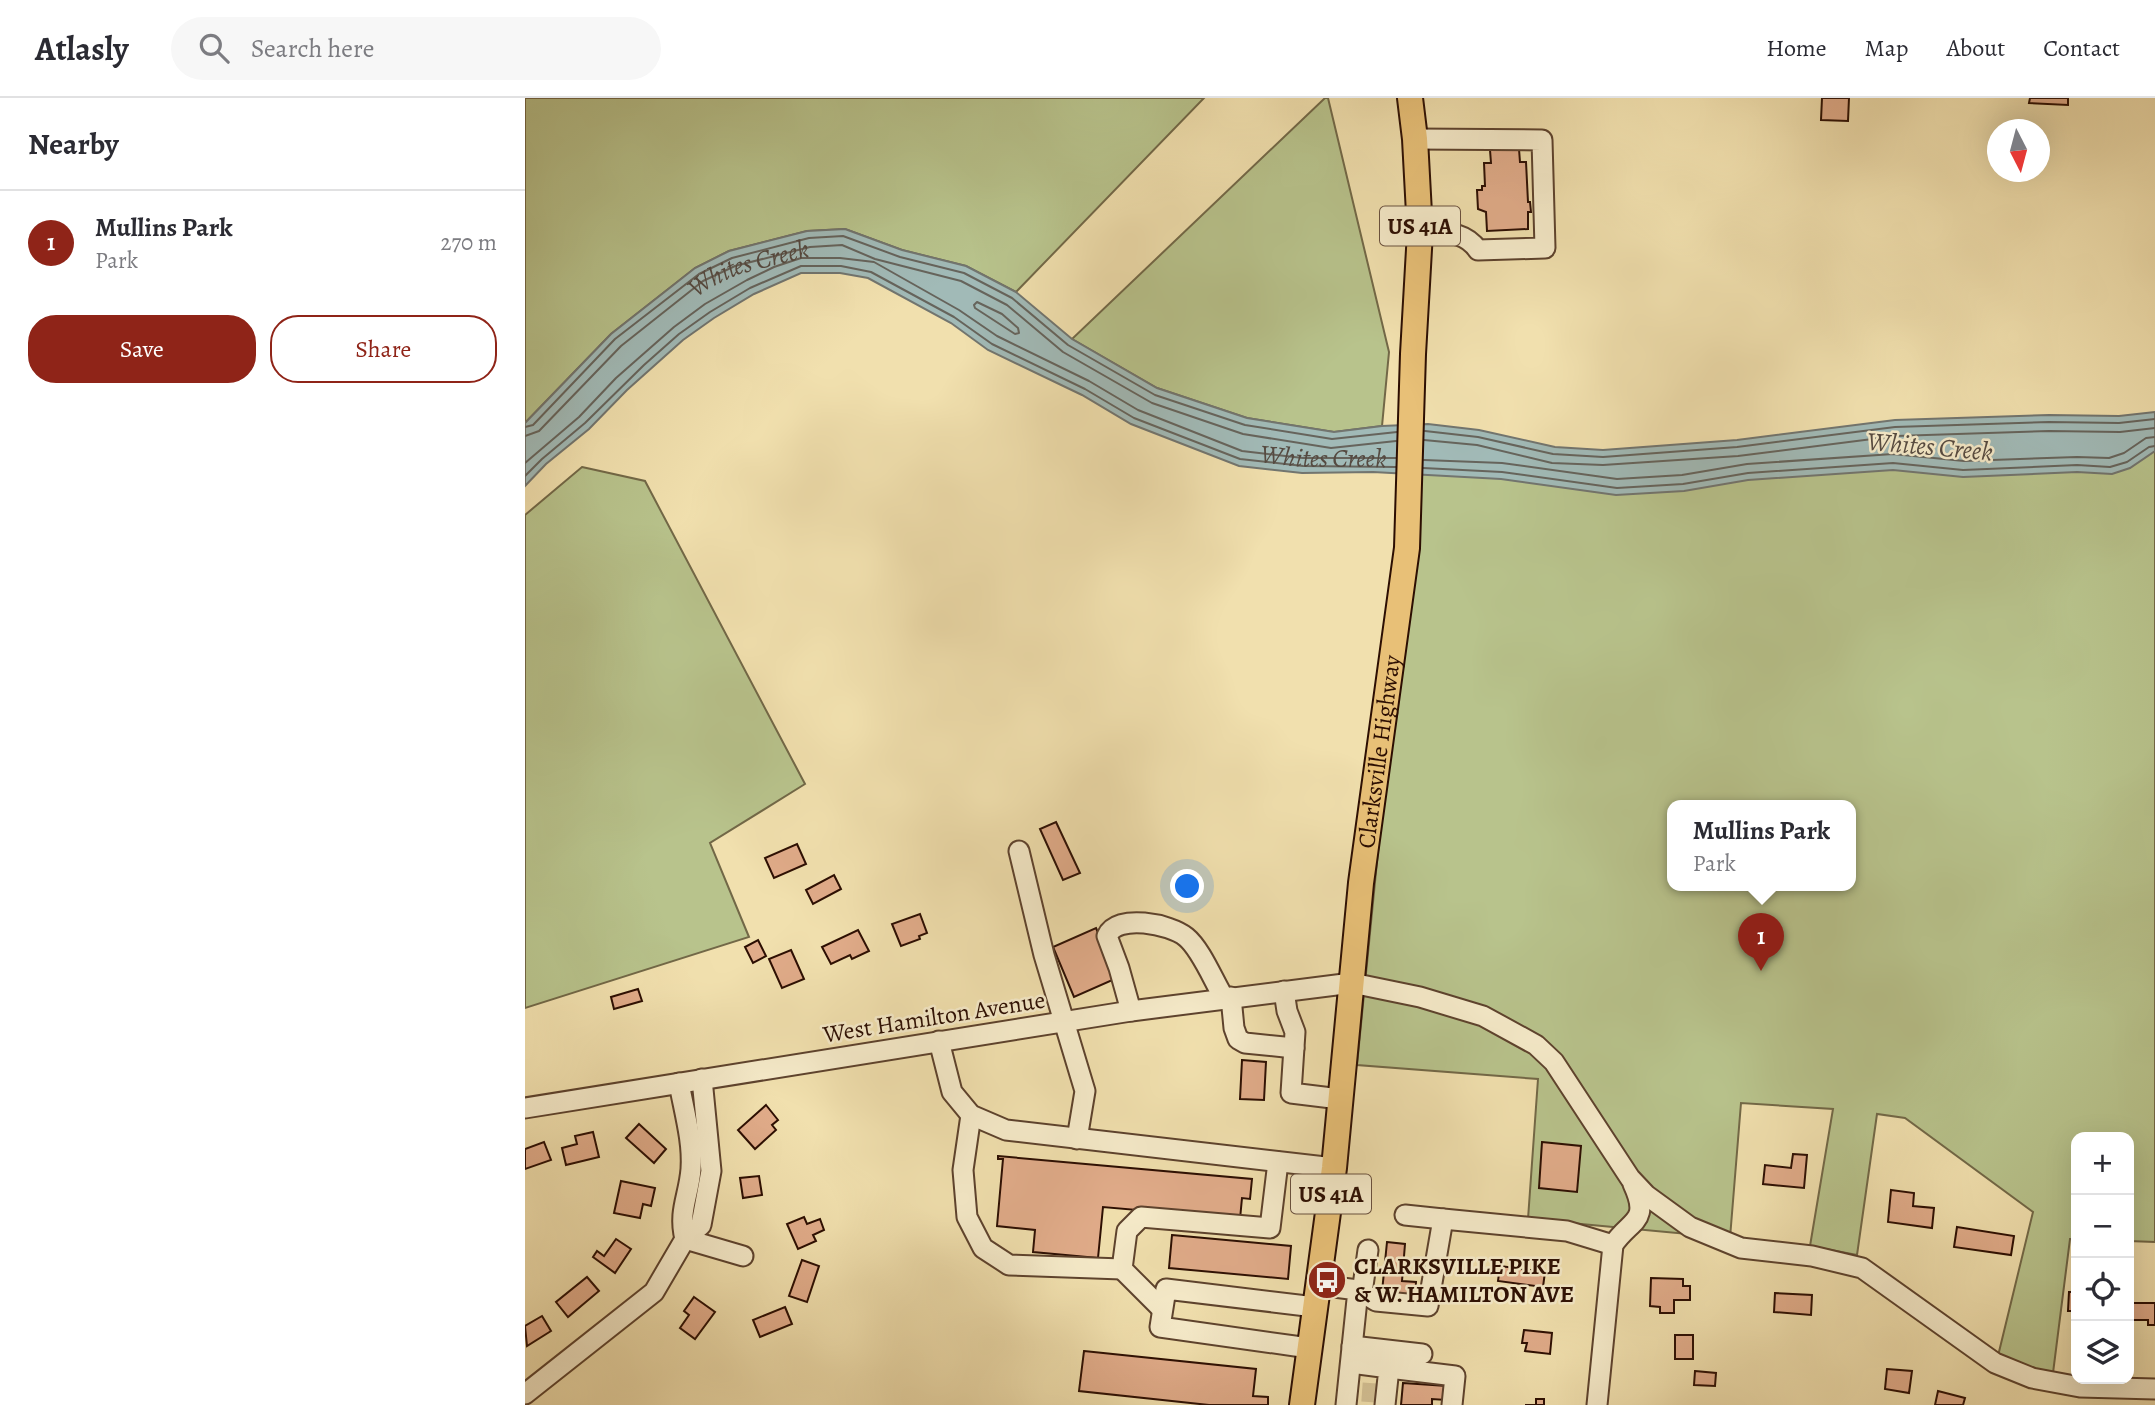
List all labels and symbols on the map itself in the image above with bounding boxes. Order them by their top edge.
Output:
north arrow [1987,119,2050,182]
road number: US 41A [1380,206,1460,246]
water label: Whites Creek [680,231,812,305]
water label: Whites Creek [1865,424,1994,469]
water label: Whites Creek [1258,436,1386,476]
street label: Clarksville Highway [1350,653,1408,850]
your location [1170,869,1204,903]
pin: 1 [1738,913,1784,971]
street label: West Hamilton Avenue [820,984,1047,1051]
road number: US 41A [1291,1175,1371,1214]
place label: CLARKSVILLE PIKE & W. HAMILTON AVE [1354,1250,1574,1310]
bus stop icon: CLARKSVILLE PIKE & W. HAMILTON AVE [1306,1259,1348,1301]

